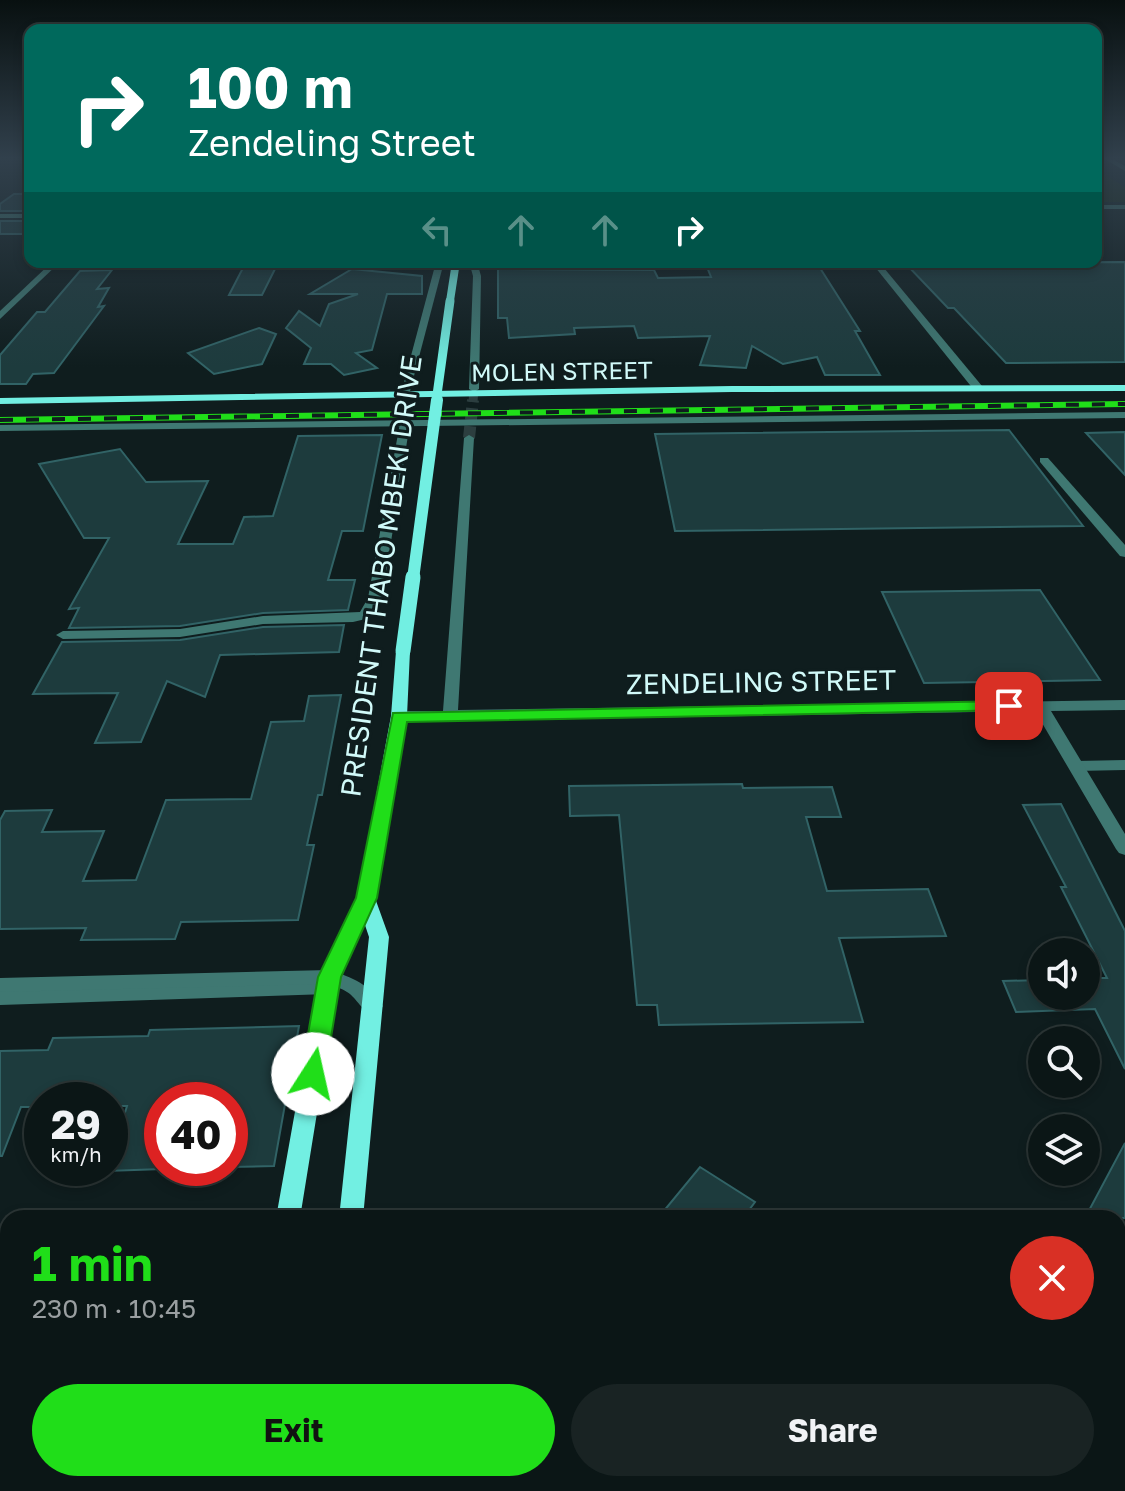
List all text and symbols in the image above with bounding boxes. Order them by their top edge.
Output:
text: 100 m [188,53,353,120]
icon: right [56,56,160,160]
text: Zendeling Street [188,121,476,164]
icon: left [415,208,459,252]
icon: ahead [499,208,543,252]
icon: ahead [583,208,627,252]
icon: right [667,208,711,252]
street label: PRESIDENT THABO MBEKI DRIVE [333,353,428,799]
street label: MOLEN STREET [471,354,653,387]
street label: ZENDELING STREET [625,663,896,700]
pin [975,672,1043,740]
icon: arrive [987,684,1031,728]
map controls [1028,938,1100,1186]
button: sound [1028,938,1100,1010]
button: search [1028,1026,1100,1098]
position arrow [271,1032,355,1116]
speed limit sign: 40 [144,1082,248,1186]
text: 29 [51,1100,101,1148]
button: layers [1028,1114,1100,1186]
text: km/h [51,1142,101,1166]
text: 1 min [32,1234,153,1292]
button: close [1010,1236,1094,1320]
text: 230 m · 10:45 [32,1293,196,1324]
button: Exit [32,1384,555,1476]
button: Share [571,1384,1094,1476]

